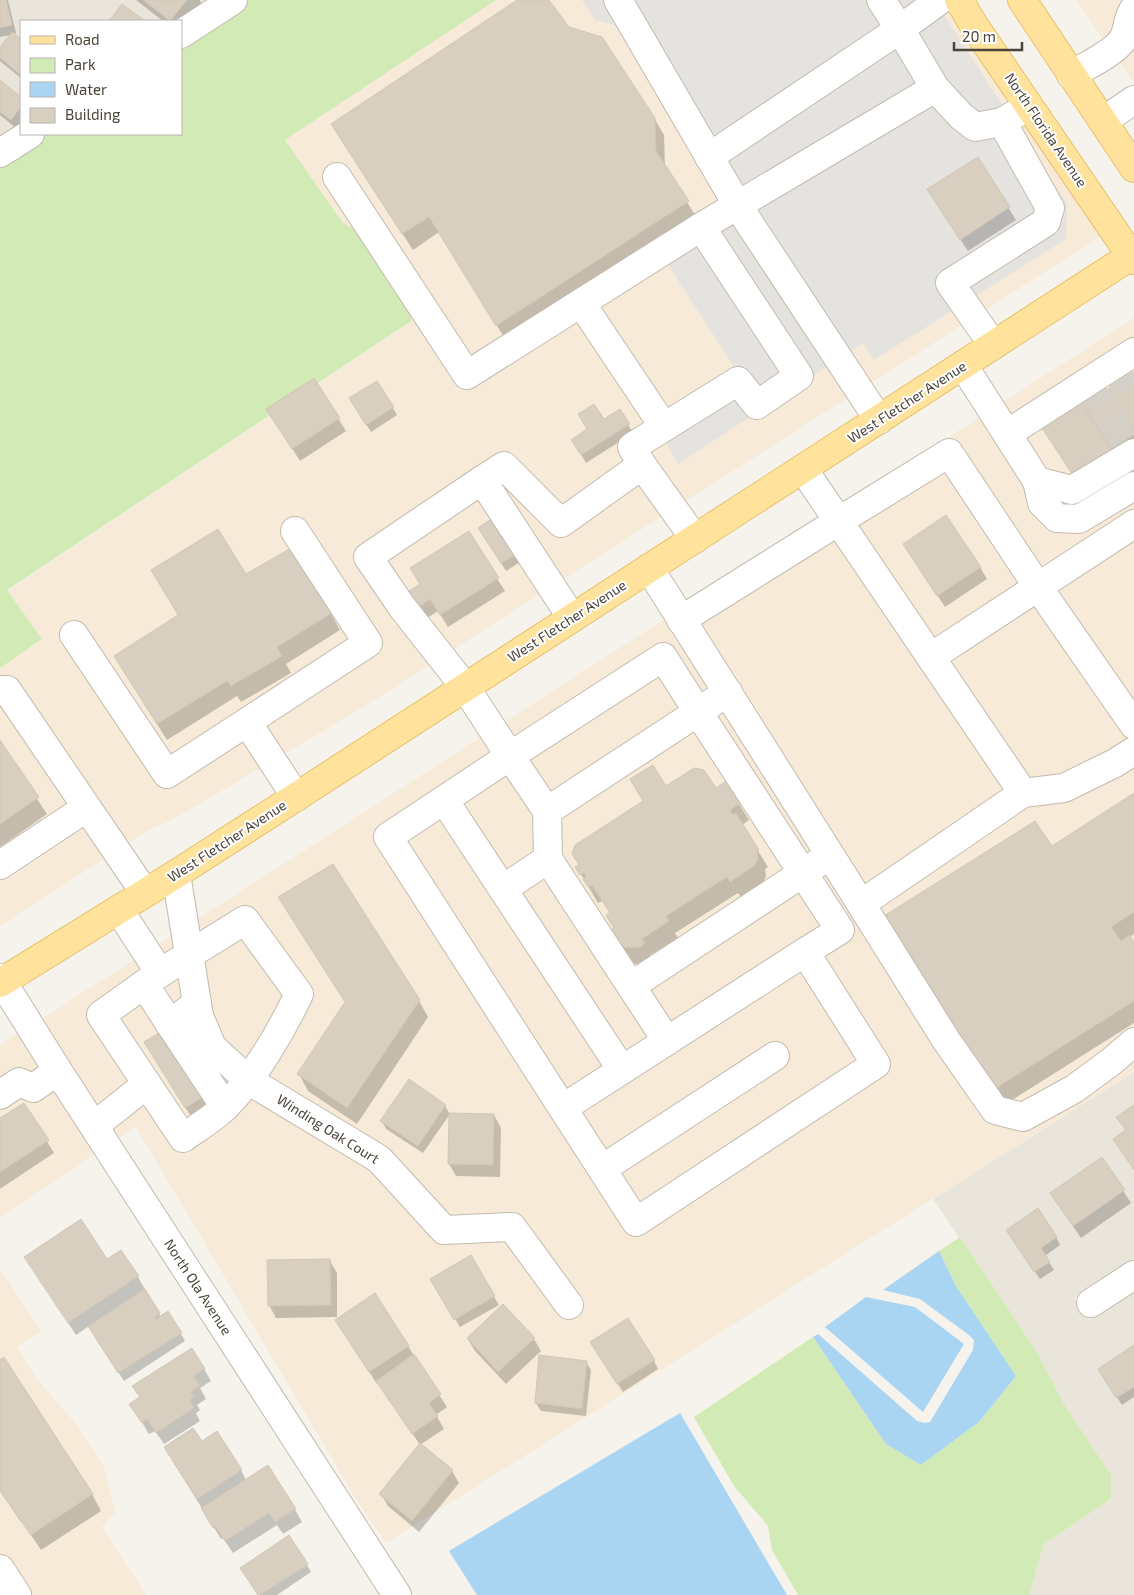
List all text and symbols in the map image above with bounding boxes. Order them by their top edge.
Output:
legend [20,20,182,135]
scale bar [954,20,1022,52]
text: 20 m [962,27,996,45]
text: Road [65,30,100,48]
text: Park [65,55,96,73]
street label: North Florida Avenue [1002,69,1091,190]
text: Water [65,80,107,98]
text: Building [65,105,121,123]
street label: West Fletcher Avenue [844,357,969,446]
street label: West Fletcher Avenue [504,576,629,665]
street label: West Fletcher Avenue [164,796,289,885]
street label: Winding Oak Court [274,1090,383,1167]
street label: North Ola Avenue [161,1236,236,1338]

